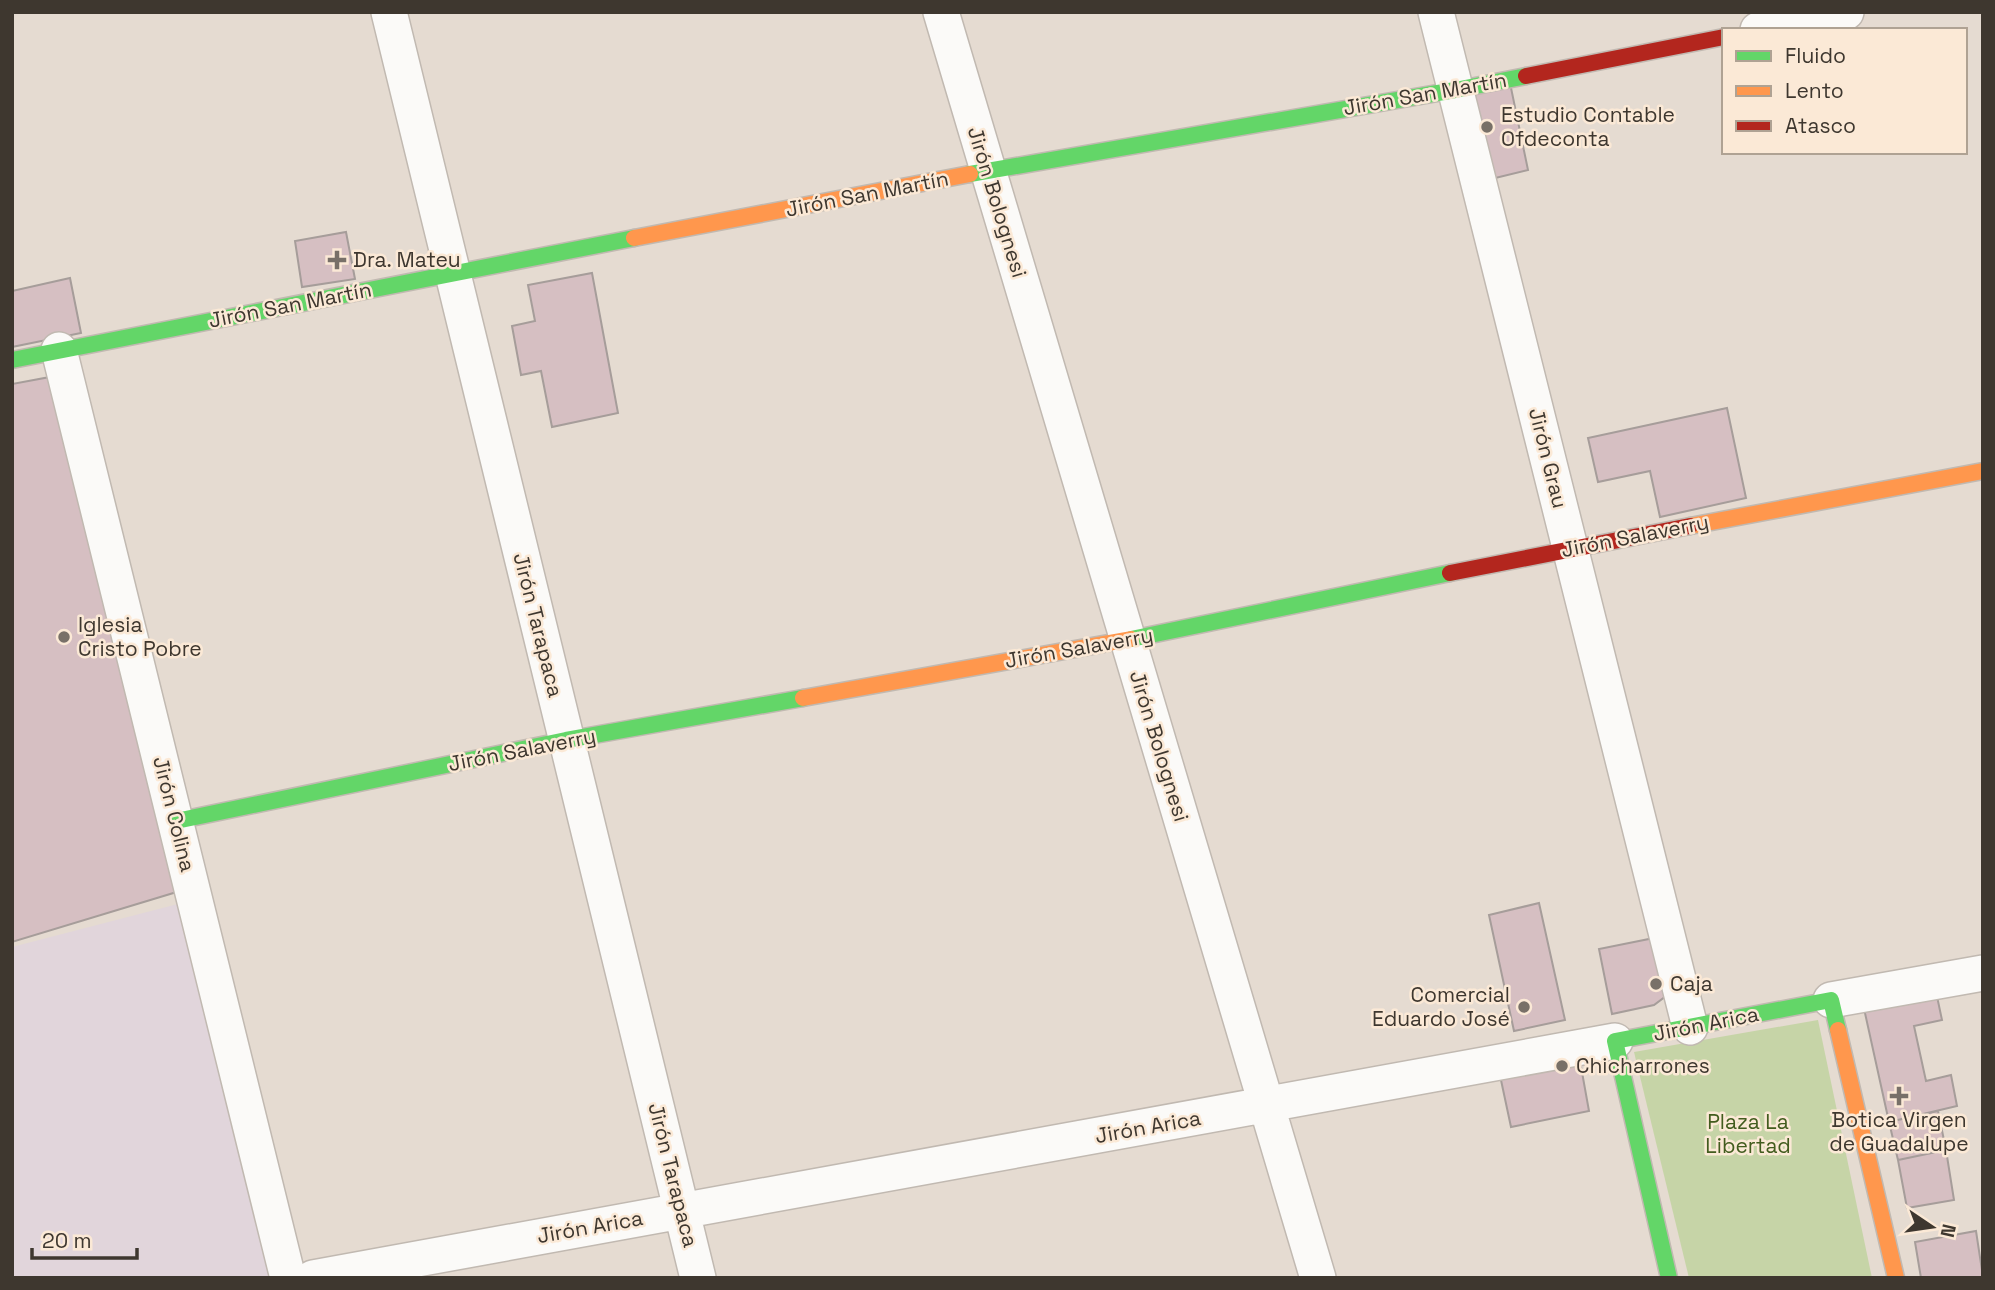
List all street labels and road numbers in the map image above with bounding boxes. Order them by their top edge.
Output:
street label: Jirón San Martín [1341,66,1509,121]
street label: Jirón Bolognesi [962,123,1033,281]
street label: Jirón San Martín [783,164,951,223]
street label: Jirón San Martín [206,275,374,334]
street label: Jirón Grau [1523,405,1574,511]
street label: Jirón Salaverry [1559,508,1711,563]
street label: Jirón Tarapaca [507,550,569,700]
street label: Jirón Salaverry [1003,621,1155,674]
street label: Jirón Bolognesi [1124,667,1195,825]
street label: Jirón Salaverry [446,722,598,777]
street label: Jirón Colina [147,753,202,874]
street label: Jirón Arica [1651,1000,1761,1047]
street label: Jirón Tarapaca [642,1100,704,1250]
street label: Jirón Arica [1093,1104,1203,1149]
street label: Jirón Arica [535,1204,645,1249]

